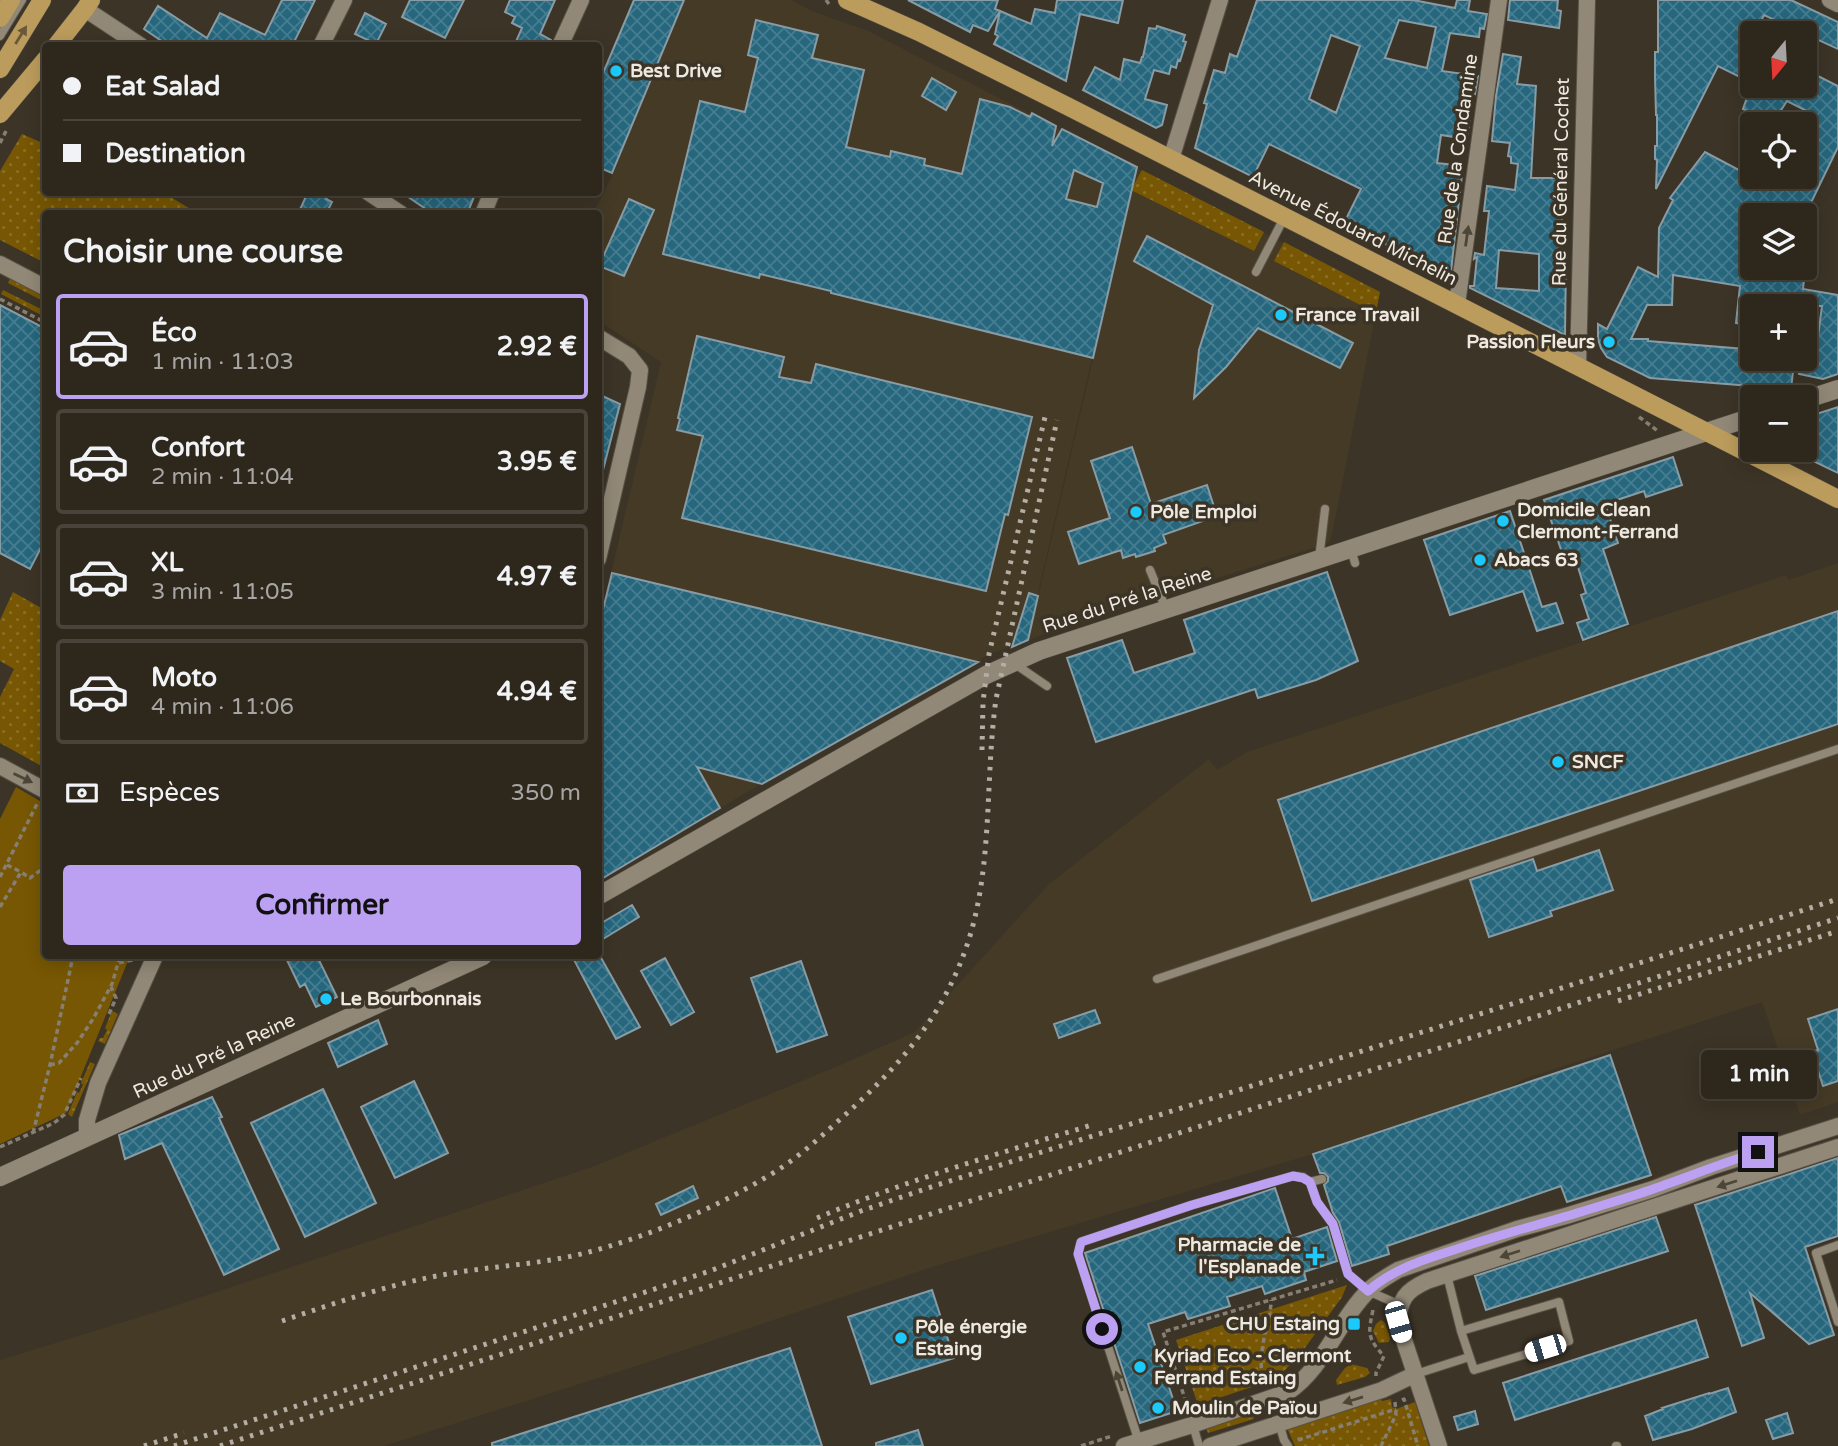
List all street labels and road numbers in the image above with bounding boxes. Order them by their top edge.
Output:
street label: Rue de la Condamine [1434,52,1482,246]
street label: Rue du Général Cochet [1548,78,1574,286]
street label: Avenue Édouard Michelin [1245,166,1461,290]
street label: Rue du Pré la Reine [1040,562,1214,638]
street label: Rue du Pré la Reine [129,1009,299,1103]

